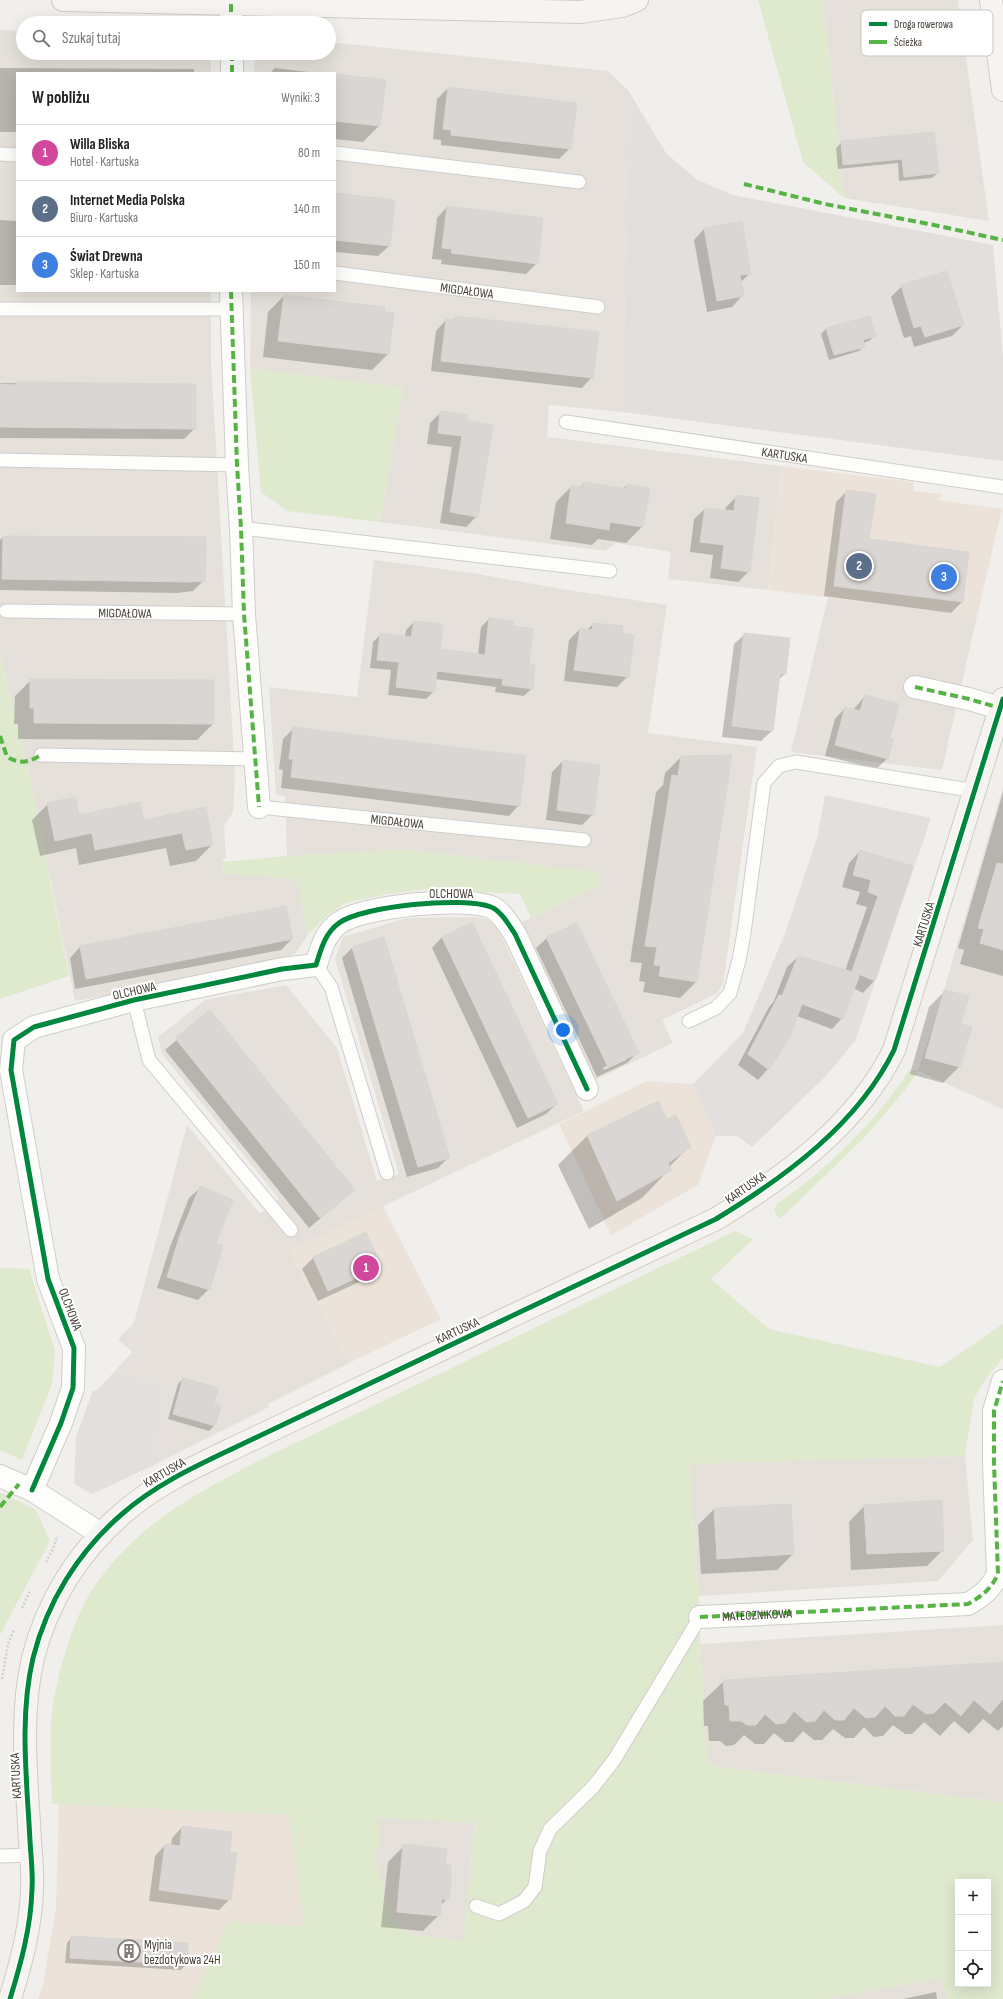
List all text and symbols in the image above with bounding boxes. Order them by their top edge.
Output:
legend [861,10,993,56]
search box [16,16,336,60]
text: Droga rowerowa [894,18,953,31]
icon: search [30,27,52,49]
text: Szukaj tutaj [62,29,120,48]
text: Ścieżka [894,36,922,49]
text: W pobliżu [32,88,90,108]
text: Wyniki: 3 [281,90,320,106]
text: Willa Bliska [70,135,130,154]
text: 1 [42,145,48,161]
text: 80 m [298,145,320,161]
text: Hotel · Kartuska [70,154,139,170]
text: Internet Media Polska [70,191,185,210]
text: 2 [42,201,48,217]
text: 140 m [294,201,320,217]
text: Biuro · Kartuska [70,210,138,226]
text: Świat Drewna [70,247,143,266]
text: 3 [42,257,48,273]
text: 150 m [294,257,320,273]
text: Sklep · Kartuska [70,266,139,282]
street label: MIGDAŁOWA [439,280,495,302]
street label: KARTUSKA [760,444,809,467]
pin: 2 [846,551,872,581]
pin: 3 [931,562,957,592]
street label: MIGDAŁOWA [98,605,152,622]
street label: MIGDAŁOWA [370,811,425,833]
street label: OLCHOWA [429,886,473,902]
street label: KARTUSKA [910,900,938,949]
street label: OLCHOWA [111,978,158,1004]
your location [553,1020,573,1040]
street label: KARTUSKA [722,1168,769,1208]
pin: 1 [353,1253,379,1283]
street label: OLCHOWA [55,1286,86,1333]
street label: KARTUSKA [433,1314,482,1348]
street label: KARTUSKA [141,1454,189,1491]
street label: MATECZNIKOWA [722,1606,793,1625]
street label: KARTUSKA [7,1752,25,1799]
map controls [955,1879,991,1987]
button: + [955,1879,991,1915]
button: − [955,1915,991,1951]
place label: Myjnia bezdotykowa 24H [144,1937,221,1968]
building icon: Myjnia bezdotykowa 24H [116,1938,142,1964]
button: locate [955,1951,991,1987]

